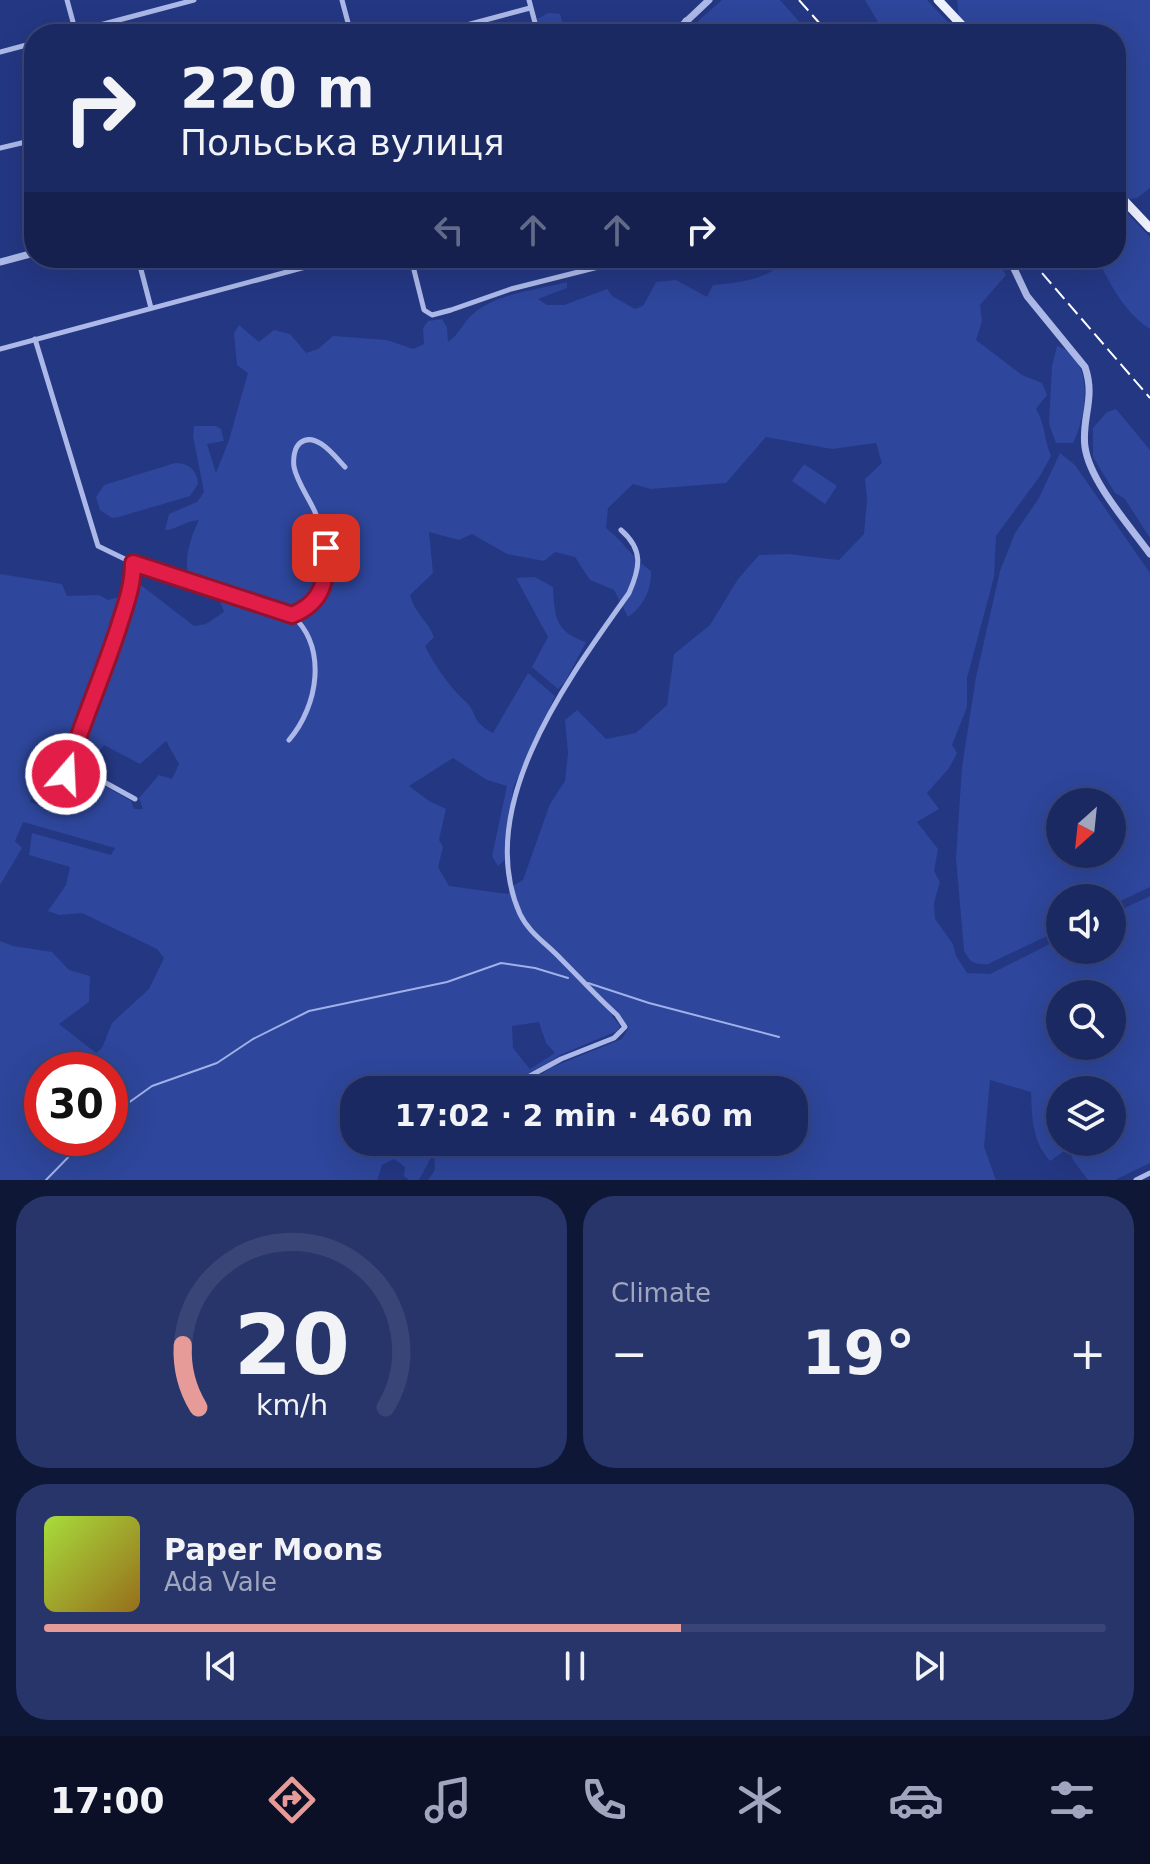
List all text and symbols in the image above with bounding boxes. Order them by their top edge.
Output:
text: 220 m [180,55,375,120]
icon: right [48,56,152,160]
text: Польська вулиця [180,122,505,163]
icon: left [427,208,471,252]
icon: ahead [511,208,555,252]
icon: ahead [595,208,639,252]
icon: right [679,208,723,252]
pin [292,514,360,582]
icon: arrive [304,526,348,570]
position arrow [24,732,108,816]
north arrow [1046,788,1126,868]
map controls [1046,788,1126,1156]
button: sound [1046,884,1126,964]
button: search [1046,980,1126,1060]
speed limit sign: 30 [24,1052,128,1156]
button: layers [1046,1076,1126,1156]
text: 17:02 · 2 min · 460 m [395,1098,753,1133]
text: Climate [611,1278,711,1308]
text: 20 [234,1297,349,1394]
text: 19° [802,1318,915,1388]
text: − [611,1328,648,1379]
text: + [1069,1328,1106,1379]
text: km/h [255,1388,328,1422]
text: Paper Moons [164,1532,383,1567]
text: Ada Vale [164,1567,277,1597]
icon: previous [199,1644,243,1688]
icon: pause [553,1644,597,1688]
icon: next [907,1644,951,1688]
icon: directions [264,1772,320,1828]
icon: music [420,1772,476,1828]
icon: phone [576,1772,632,1828]
icon: climate [732,1772,788,1828]
icon: car [888,1772,944,1828]
icon: filters [1044,1772,1100,1828]
text: 17:00 [50,1780,165,1821]

